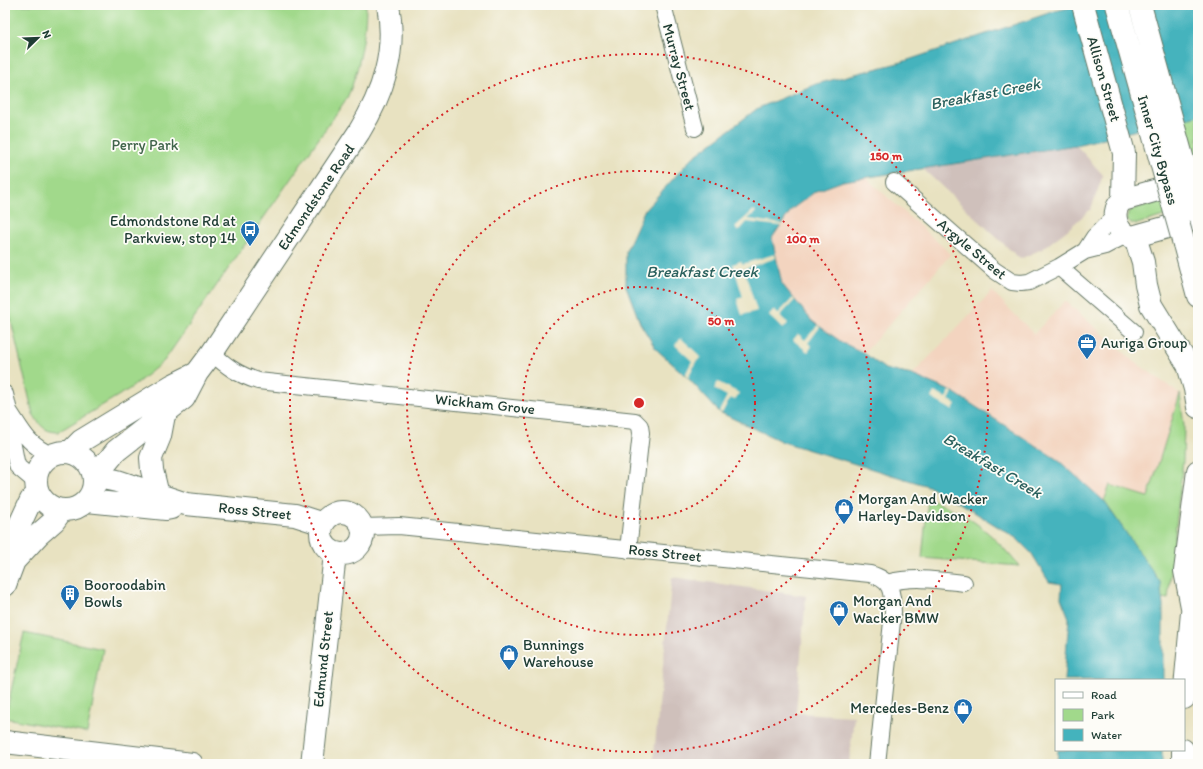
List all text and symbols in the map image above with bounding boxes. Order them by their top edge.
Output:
north arrow [18,18,58,58]
street label: Murray Street [659,22,699,113]
text: N [39,28,54,40]
street label: Allison Street [1083,34,1125,124]
water label: Breakfast Creek [929,73,1042,113]
street label: Inner City Bypass [1134,93,1182,207]
park label: Perry Park [112,136,179,154]
street label: Edmondstone Road [274,140,358,254]
text: 150 m [870,149,903,163]
place label: Edmondstone Rd at Parkview, stop 14 [110,212,236,247]
street label: Argyle Street [934,215,1011,283]
bus stop icon: Edmondstone Rd at Parkview, stop 14 [239,219,261,247]
text: 100 m [786,232,820,246]
water label: Breakfast Creek [646,262,759,281]
text: 50 m [708,314,735,328]
office icon: Auriga Group [1076,332,1098,360]
place label: Auriga Group [1101,334,1188,352]
street label: Wickham Grove [434,390,536,418]
centre of rings [632,396,646,410]
water label: Breakfast Creek [940,429,1046,503]
place label: Morgan And Wacker Harley-Davidson [858,490,988,525]
shop icon: Morgan And Wacker Harley-Davidson [833,497,855,525]
street label: Ross Street [218,498,293,524]
street label: Ross Street [628,540,703,566]
place label: Booroodabin Bowls [84,576,166,611]
building icon: Booroodabin Bowls [59,583,81,611]
place label: Morgan And Wacker BMW [853,592,939,627]
shop icon: Morgan And Wacker BMW [828,599,850,627]
street label: Edmund Street [309,609,337,708]
place label: Bunnings Warehouse [523,636,594,671]
shop icon: Bunnings Warehouse [498,643,520,671]
legend [1055,679,1185,751]
text: Road [1091,688,1117,702]
shop icon: Mercedes-Benz [952,697,974,725]
place label: Mercedes-Benz [850,699,949,717]
text: Park [1091,708,1115,722]
text: Water [1091,728,1122,742]

